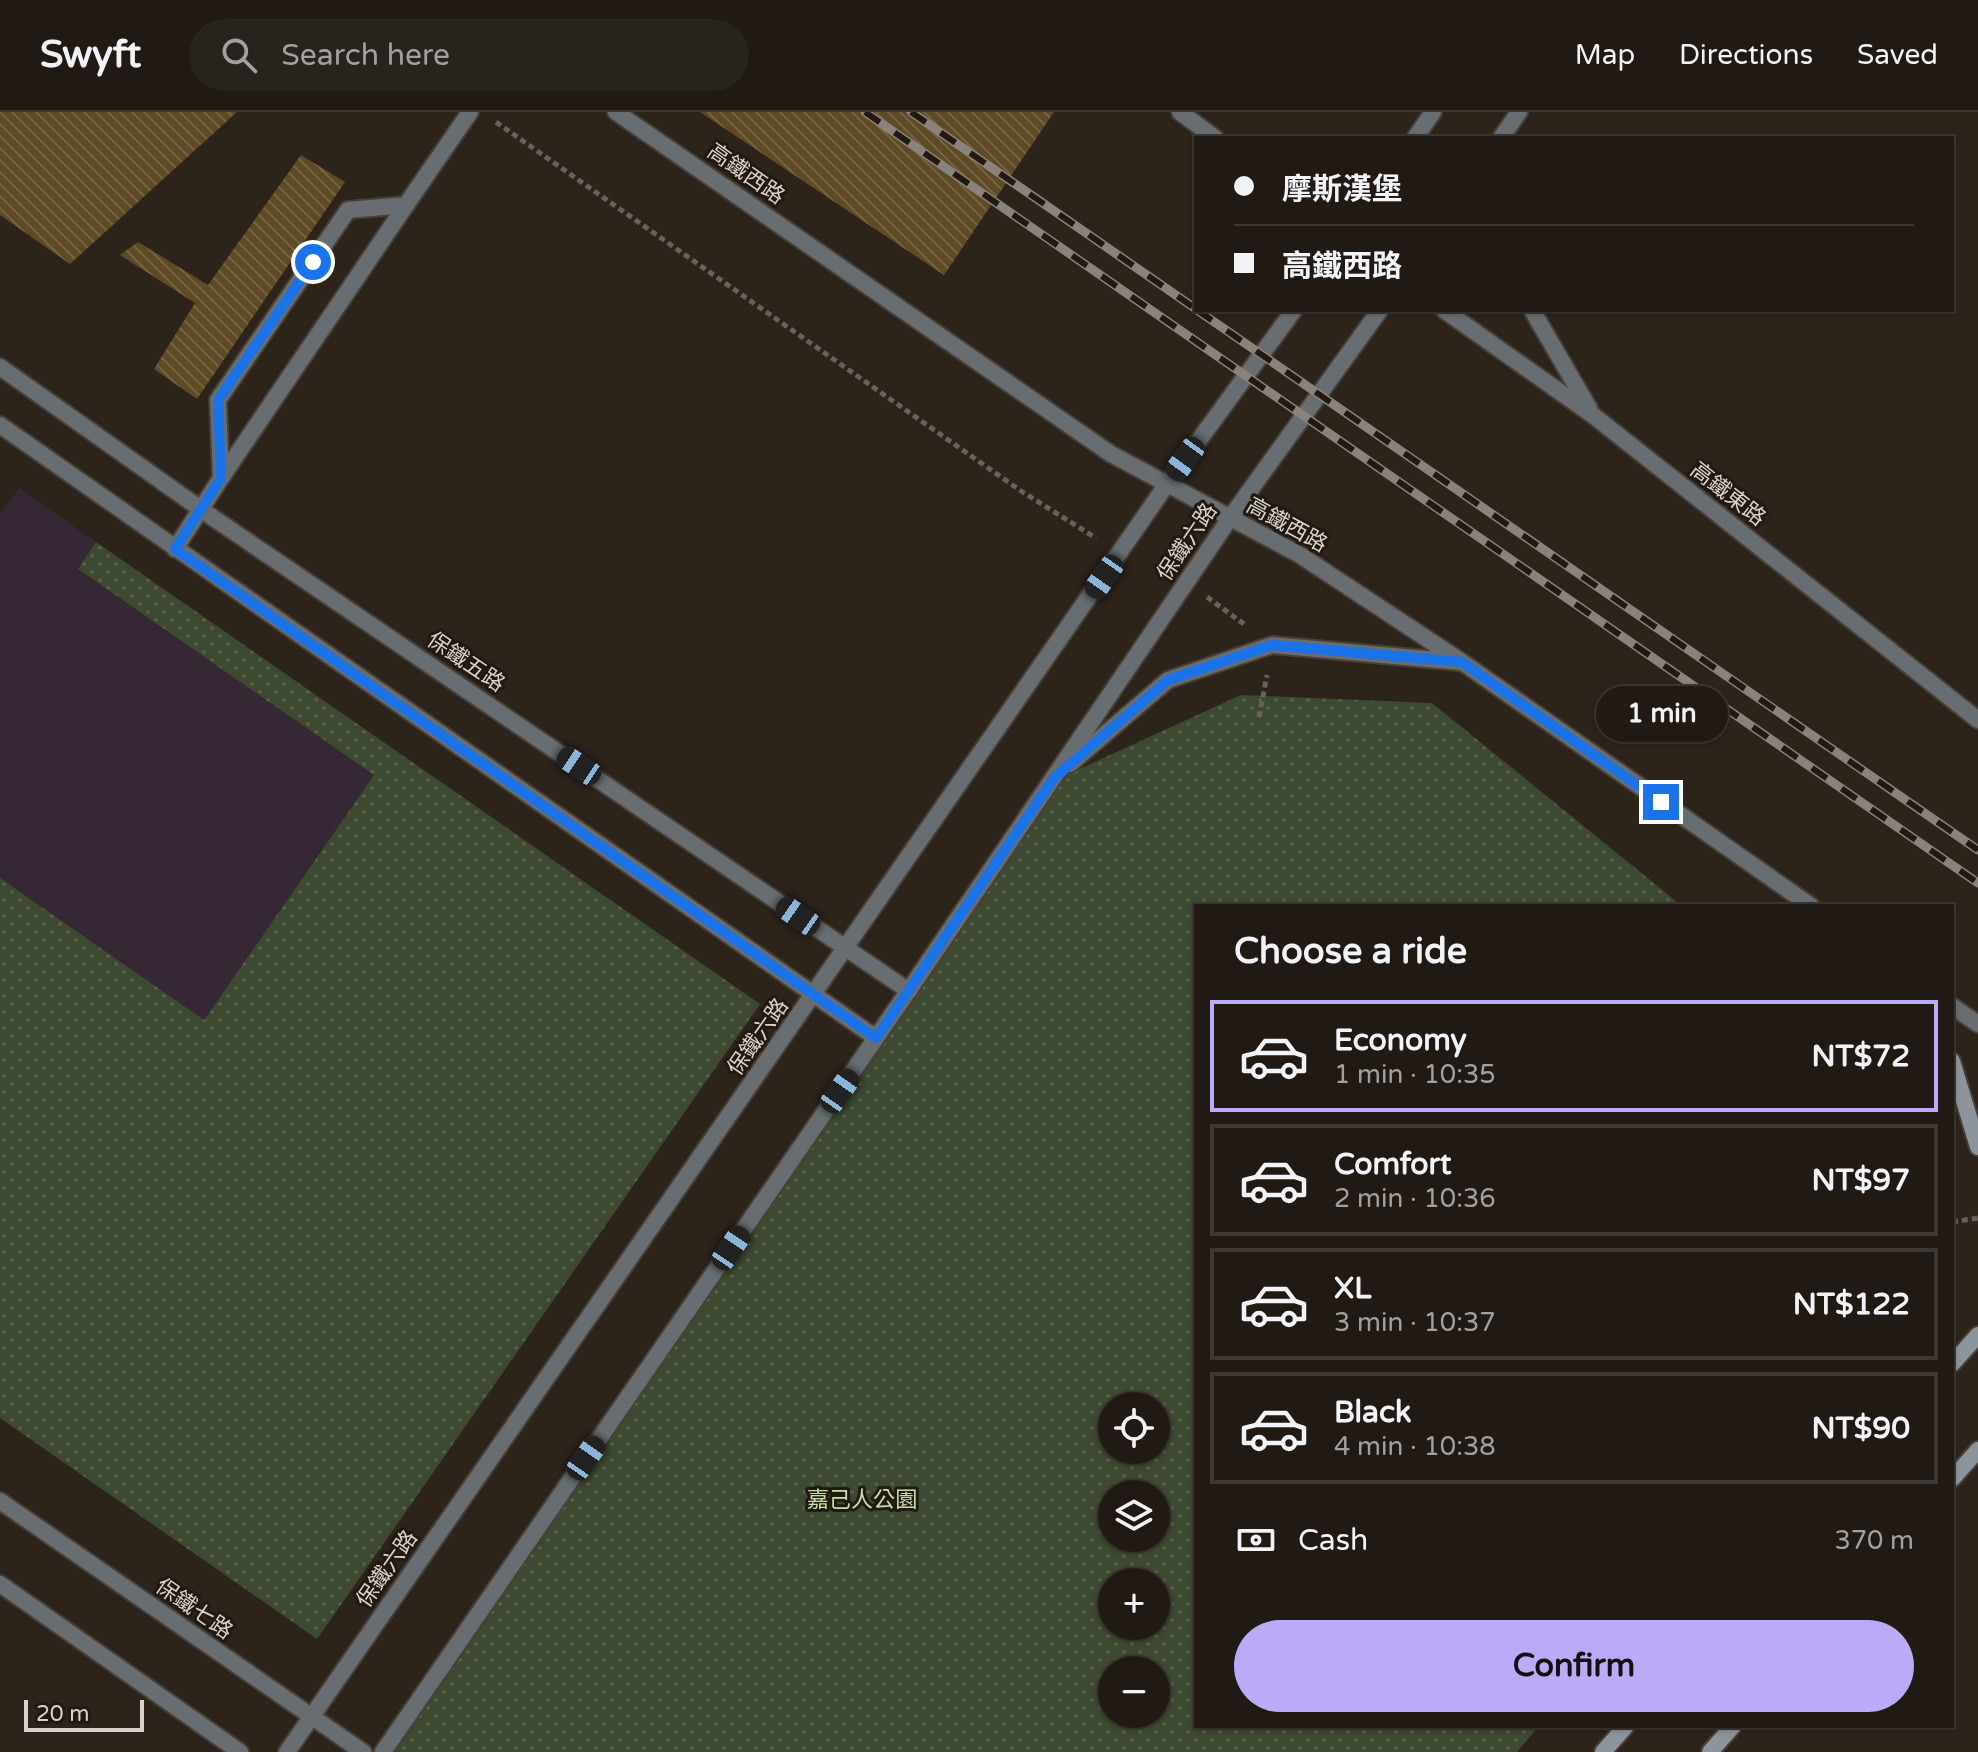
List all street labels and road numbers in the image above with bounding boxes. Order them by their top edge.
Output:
street label: 高鐵西路 [702,138,790,210]
street label: 高鐵東路 [1685,457,1771,531]
street label: 高鐵西路 [1242,492,1332,558]
street label: 保鐵六路 [1152,498,1222,586]
street label: 保鐵五路 [422,627,510,697]
street label: 保鐵六路 [722,993,794,1081]
street label: 保鐵六路 [351,1525,423,1613]
street label: 保鐵七路 [150,1573,238,1645]

